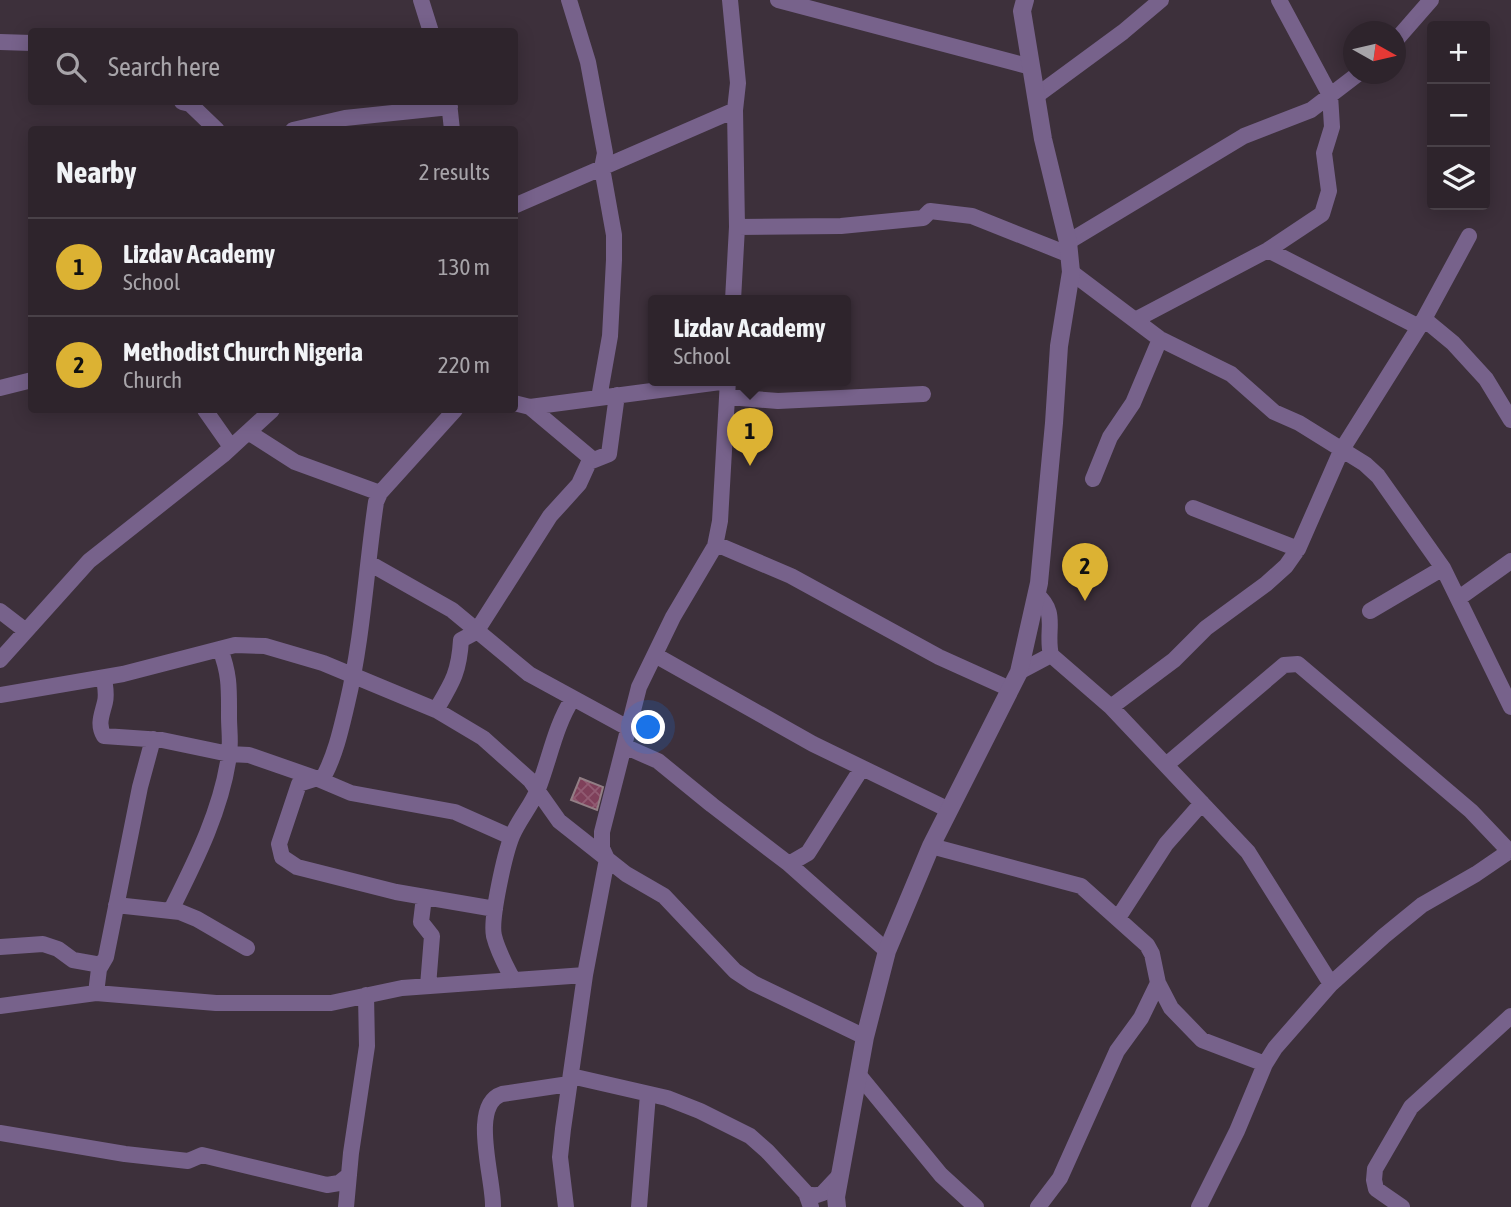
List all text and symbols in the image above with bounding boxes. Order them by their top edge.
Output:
north arrow [1343,21,1406,84]
map controls [1427,21,1490,210]
button: + [1427,21,1490,84]
search box [28,28,518,105]
icon: search [52,48,90,86]
text: Search here [108,52,220,82]
button: − [1427,84,1490,147]
button: layers [1427,147,1490,210]
text: Nearby [56,155,136,189]
text: 2 results [419,159,490,185]
text: Lizdav Academy [123,239,275,269]
text: 1 [74,254,84,280]
text: 130 m [438,254,490,280]
text: School [123,269,180,295]
popup [648,295,851,386]
text: Lizdav Academy [674,313,825,343]
text: Methodist Church Nigeria [123,337,363,367]
text: School [674,343,731,369]
text: 2 [74,352,84,378]
text: 220 m [438,352,490,378]
text: Church [123,367,182,393]
pin: 1 [727,408,773,466]
pin: 2 [1062,543,1108,601]
your location [631,710,665,744]

